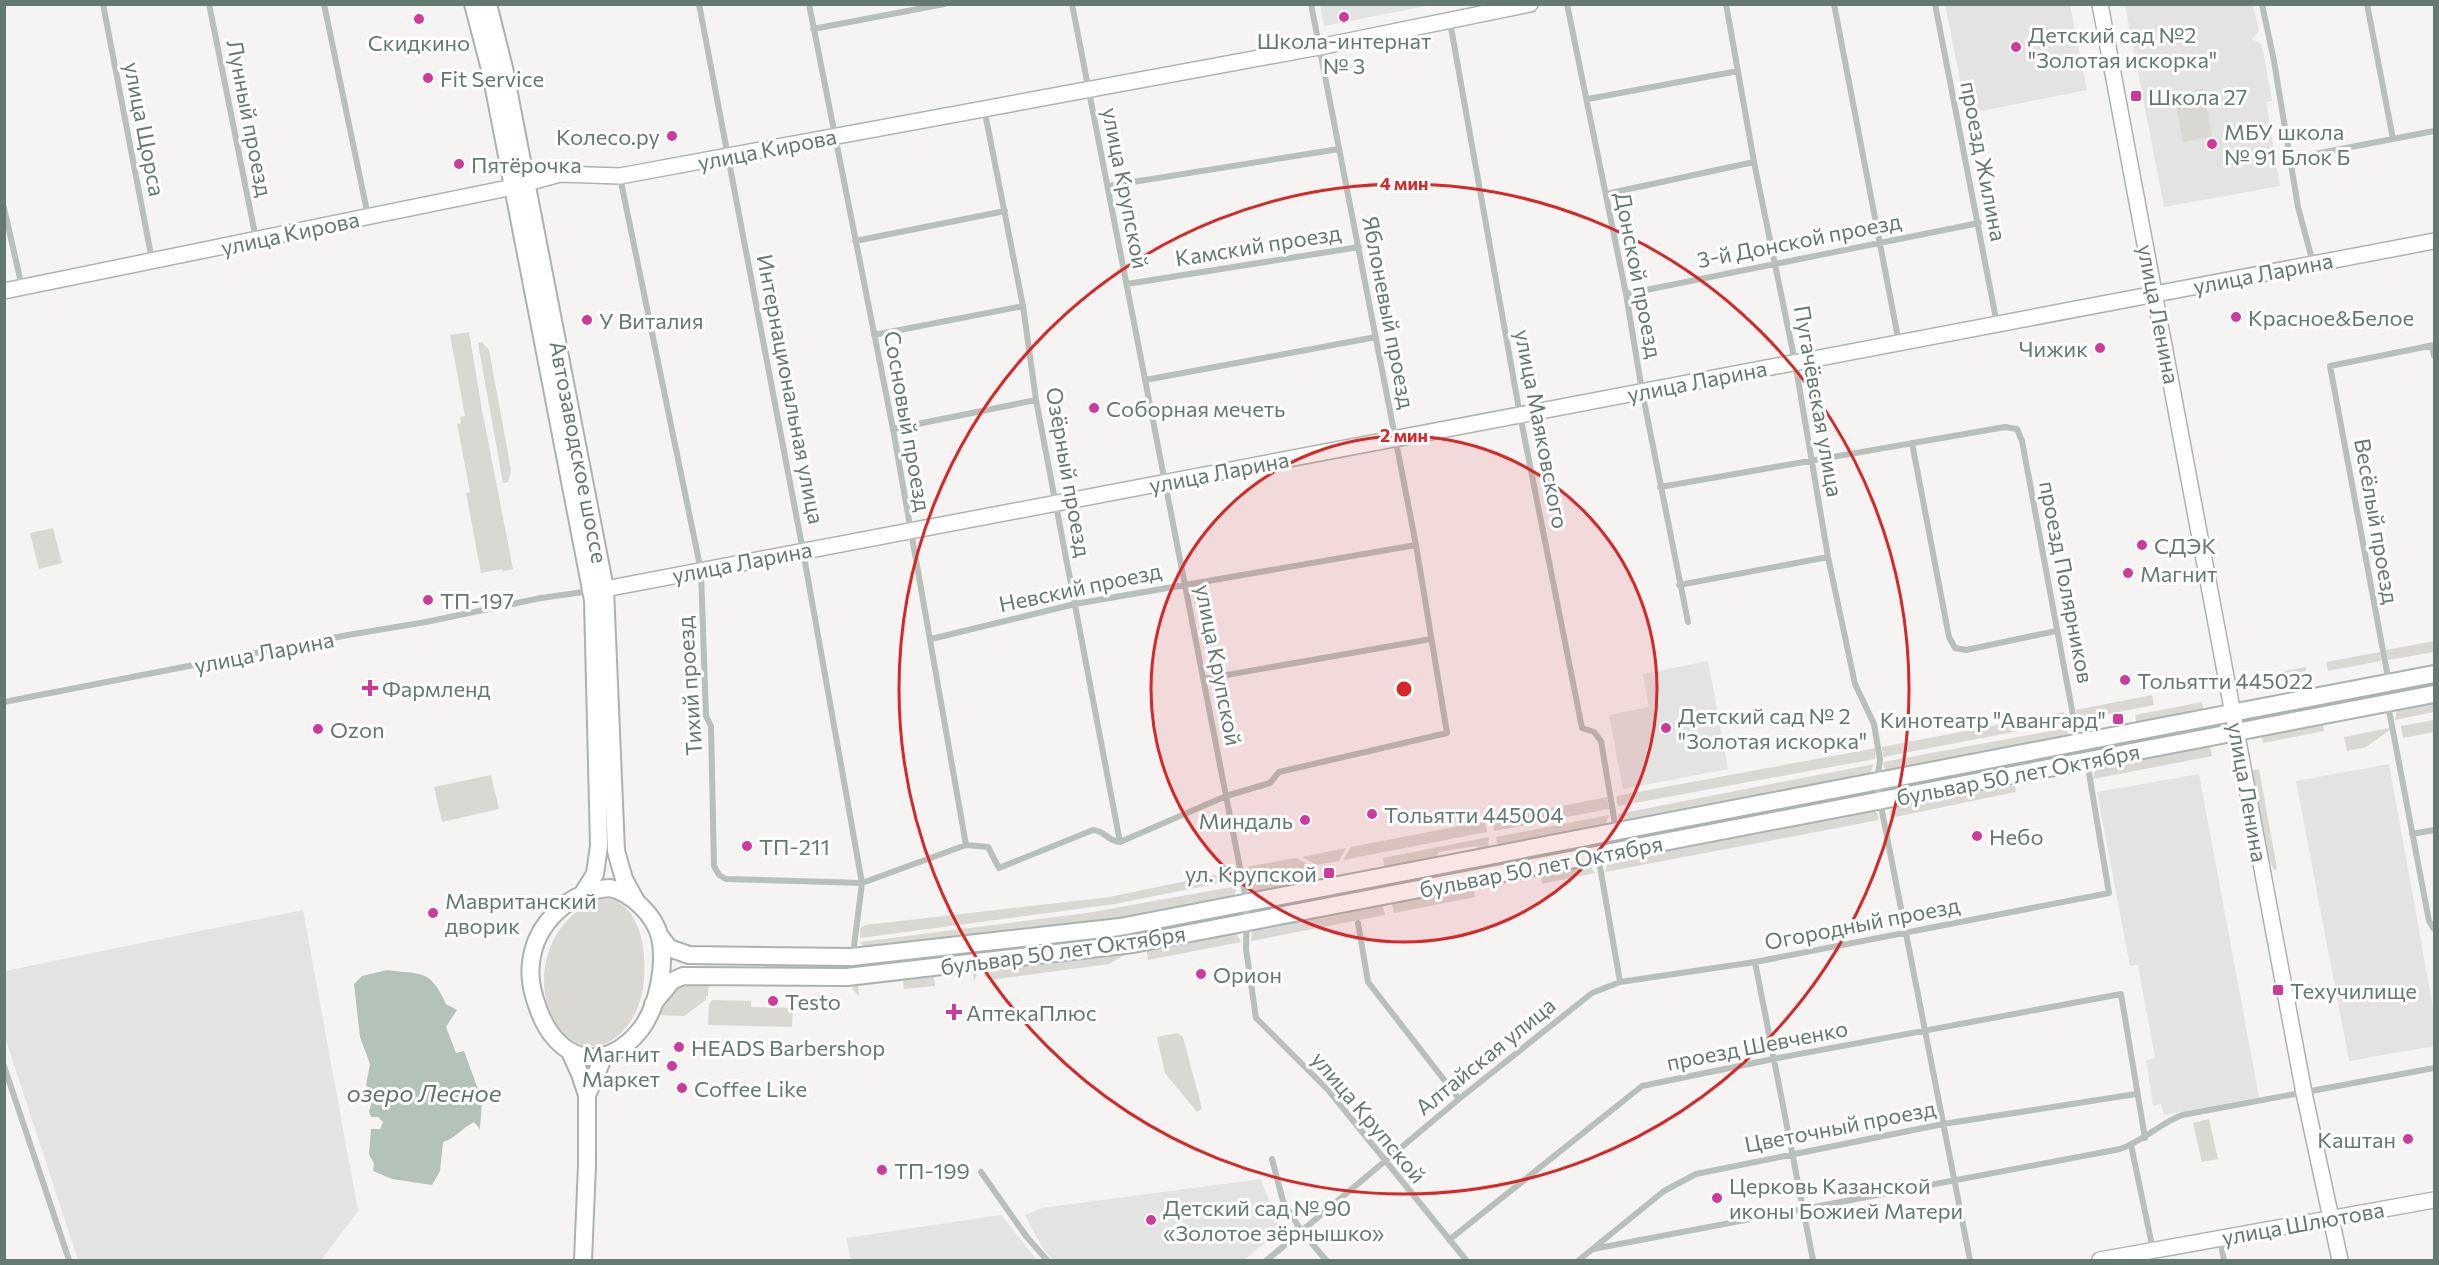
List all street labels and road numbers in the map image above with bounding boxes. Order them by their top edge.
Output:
street label: Лунный проезд [222,37,278,199]
street label: улица Щорса [119,60,171,198]
street label: проезд Жилина [1955,79,2013,243]
street label: улица Крупской [1097,105,1155,271]
street label: улица Кирова [695,122,839,176]
street label: Донской проезд [1610,190,1668,360]
street label: улица Кирова [218,205,362,261]
street label: 3-й Донской проезд [1695,207,1903,273]
street label: Яблоневый проезд [1357,213,1421,411]
street label: Камский проезд [1173,219,1343,271]
street label: улица Ленина [2132,242,2186,386]
street label: улица Ларина [2191,246,2335,300]
street label: Интернациональная улица [752,252,830,526]
street label: Пугачёвская улица [1789,303,1849,499]
street label: улица Маяковского [1509,327,1575,531]
street label: Сосновый проезд [879,329,937,514]
street label: Автозаводское шоссе [544,339,614,565]
street label: улица Ларина [1625,354,1769,408]
street label: Озёрный проезд [1041,385,1097,559]
street label: Весёлый проезд [2349,436,2405,606]
street label: улица Ларина [1147,445,1291,499]
street label: проезд Полярников [2034,478,2100,686]
street label: улица Ларина [670,535,814,589]
street label: Невский проезд [996,557,1164,617]
street label: улица Крупской [1190,582,1248,748]
street label: Тихий проезд [671,615,707,757]
street label: улица Ларина [192,625,336,679]
street label: улица Ленина [2222,720,2274,864]
street label: бульвар 50 лет Октября [1894,737,2142,811]
street label: бульвар 50 лет Октября [1417,829,1665,903]
street label: Огородный проезд [1762,891,1962,955]
street label: бульвар 50 лет Октября [939,919,1187,981]
street label: Алтайская улица [1410,991,1560,1121]
street label: проезд Шевченко [1664,1014,1850,1076]
street label: улица Крупской [1306,1046,1432,1188]
street label: Цветочный проезд [1742,1094,1938,1158]
street label: улица Шлютова [2220,1195,2386,1251]

